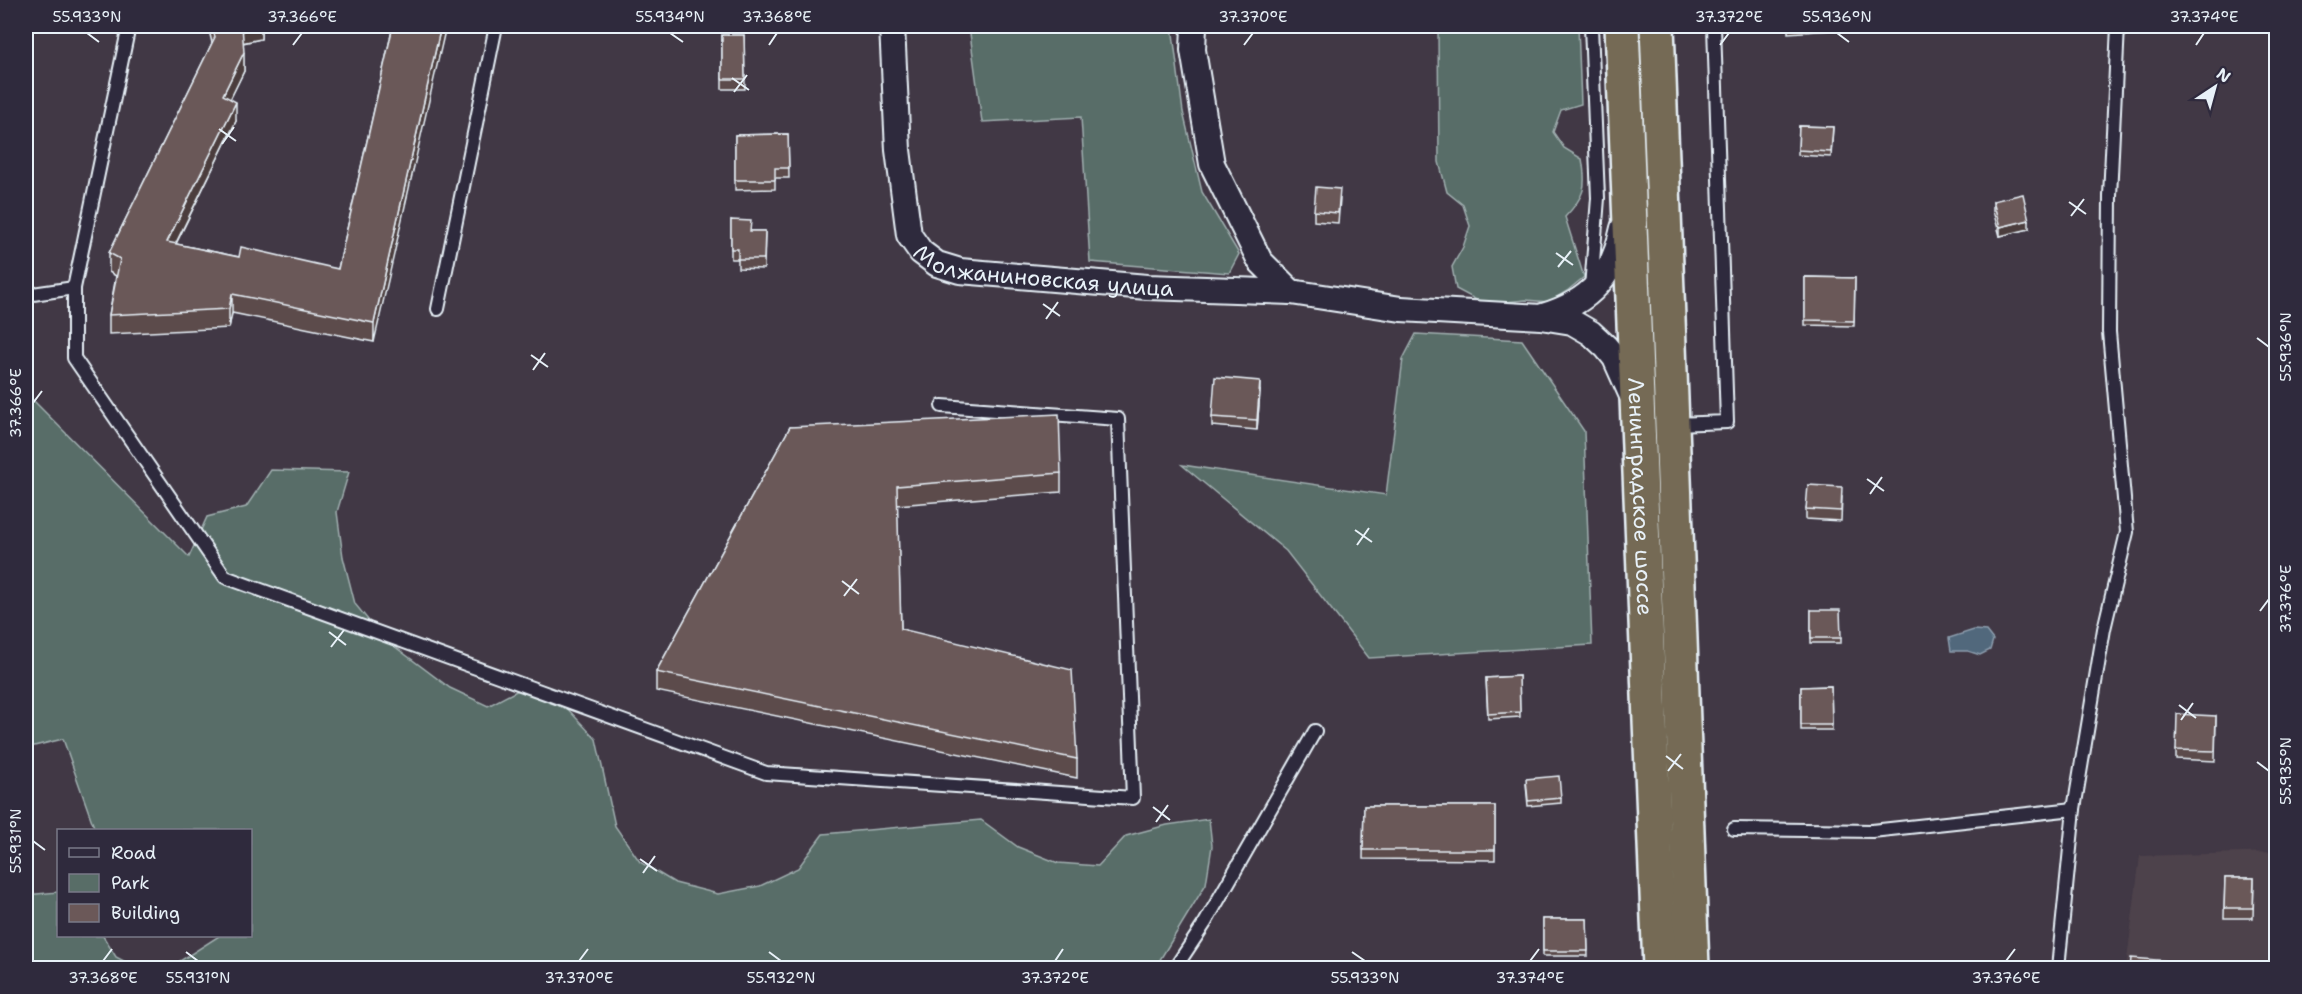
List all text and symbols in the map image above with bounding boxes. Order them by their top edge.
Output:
text: 55.933°N [53,7,121,27]
text: 37.366°E [267,7,337,27]
text: 55.934°N [635,7,705,27]
text: 37.368°E [742,7,812,27]
text: 37.370°E [1219,7,1287,27]
text: 37.372°E [1695,7,1763,27]
text: 55.936°N [1802,7,1872,27]
text: 37.374°E [2170,7,2238,27]
north arrow [2185,57,2245,117]
text: N [2212,63,2235,87]
street label: Молжаниновская улица [907,237,1174,303]
text: 55.936°N [2276,312,2296,382]
text: 37.366°E [6,368,26,438]
street label: Ленинградское шоссе [1621,377,1660,616]
text: 37.376°E [2276,565,2296,633]
text: 55.935°N [2276,737,2296,805]
text: 55.931°N [6,809,26,873]
legend [57,829,252,937]
text: Road [111,841,156,865]
text: Park [111,871,150,895]
text: Building [111,901,180,925]
text: 37.368°E [68,968,138,988]
text: 55.931°N [166,968,230,988]
text: 37.370°E [545,968,613,988]
text: 55.932°N [747,968,815,988]
text: 37.372°E [1021,968,1089,988]
text: 55.933°N [1331,968,1399,988]
text: 37.374°E [1496,968,1564,988]
text: 37.376°E [1972,968,2040,988]

